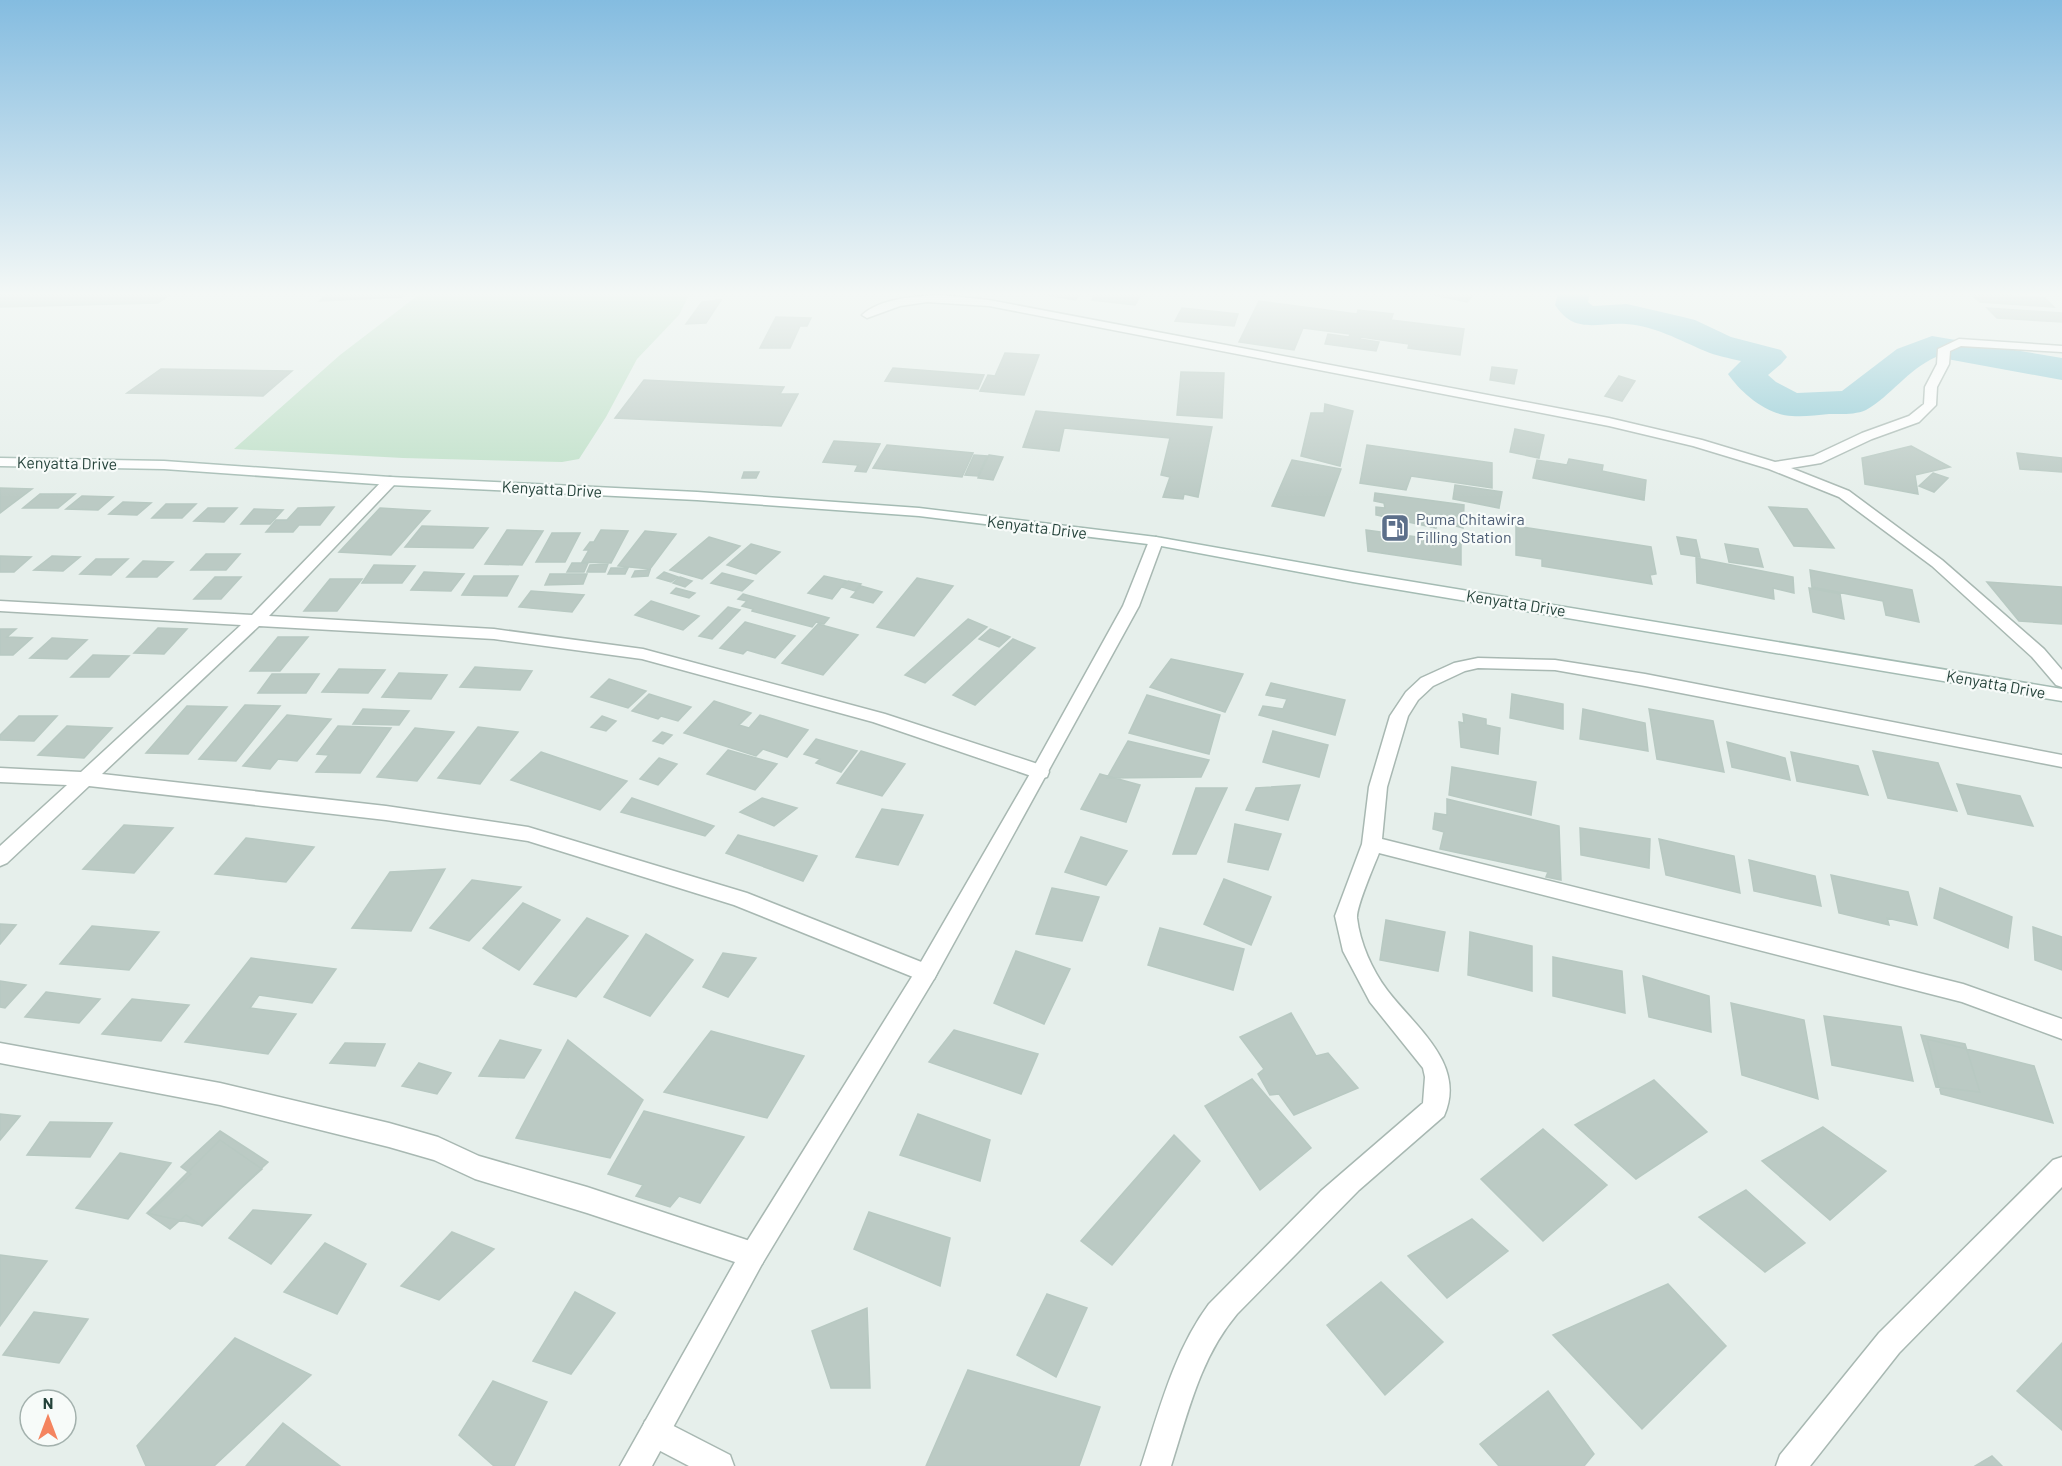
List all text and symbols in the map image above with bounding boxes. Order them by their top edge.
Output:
street label: Kenyatta Drive [17,452,117,473]
street label: Kenyatta Drive [501,476,603,501]
place label: Puma Chitawira Filling Station [1416,509,1525,546]
street label: Kenyatta Drive [986,511,1088,542]
fuel station icon: Puma Chitawira Filling Station [1379,512,1411,544]
street label: Kenyatta Drive [1465,585,1567,620]
street label: Kenyatta Drive [1945,665,2047,702]
north arrow [18,1388,78,1448]
text: N [43,1393,53,1412]

